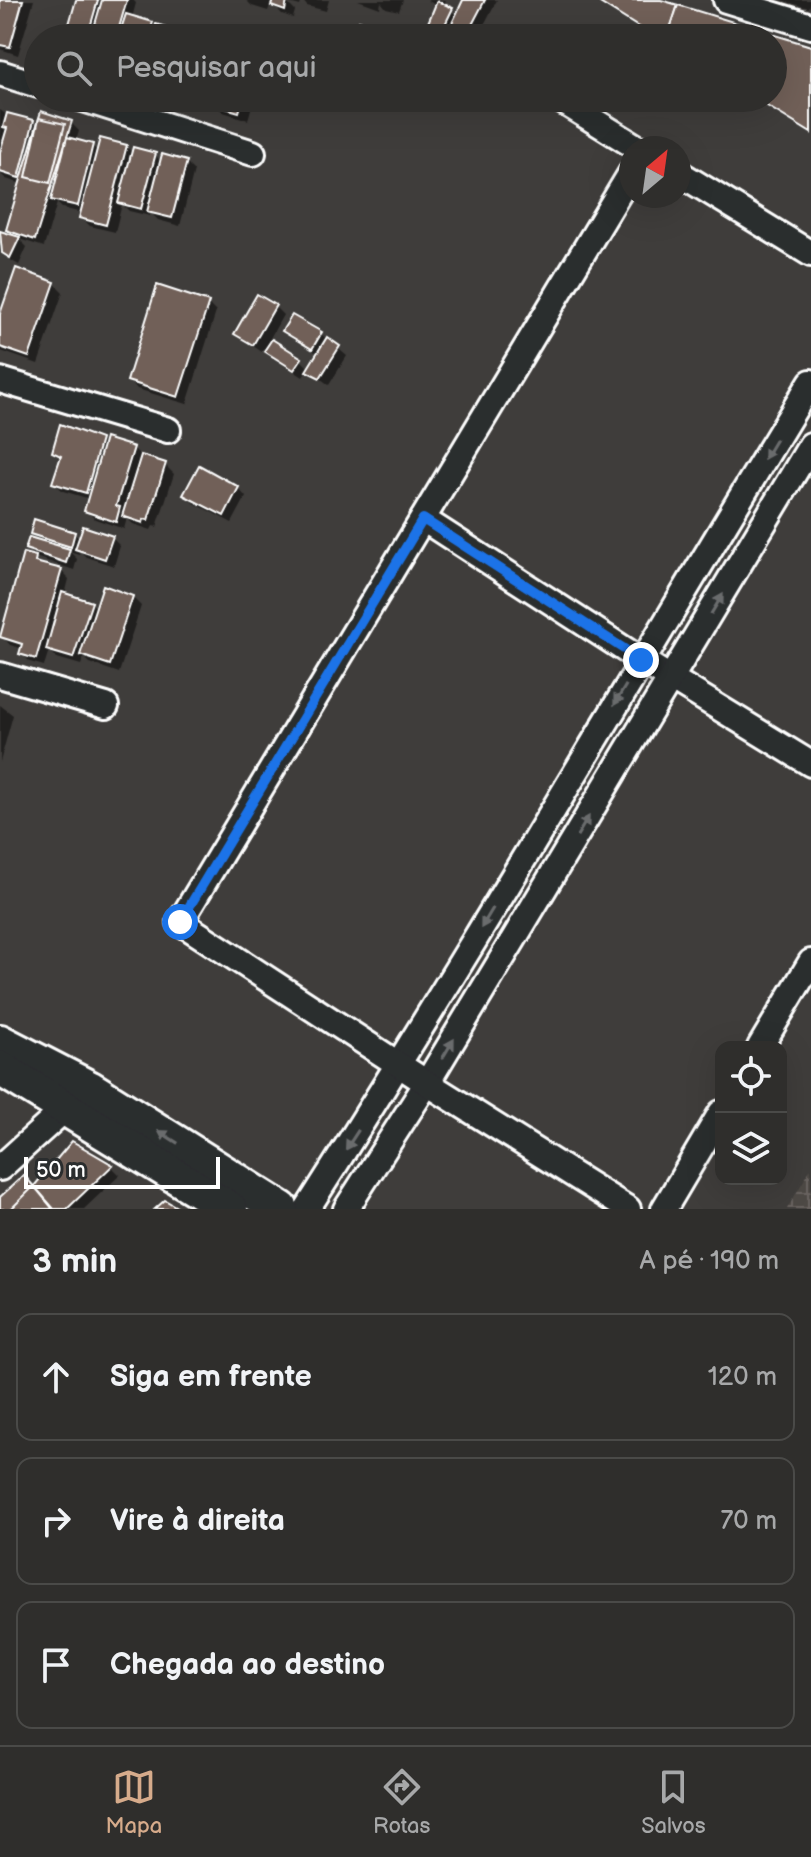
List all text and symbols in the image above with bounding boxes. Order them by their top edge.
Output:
search box [24,24,787,112]
icon: search [52,46,96,90]
text: Pesquisar aqui [116,50,317,86]
north arrow [619,136,691,208]
one-way arrow [764,438,778,460]
one-way arrow [710,593,724,615]
route end [623,642,659,678]
one-way arrow [614,684,628,706]
one-way arrow [575,815,589,837]
route start [162,904,198,940]
one-way arrow [480,907,494,929]
one-way arrow [441,1038,455,1060]
map controls [715,1041,787,1185]
button: locate [715,1041,787,1113]
button: layers [715,1113,787,1185]
one-way arrow [345,1129,359,1151]
one-way arrow [157,1131,179,1145]
scale bar [24,1153,220,1189]
text: 50 m [36,1157,86,1184]
text: 3 min [32,1241,117,1282]
text: A pé · 190 m [640,1246,779,1277]
icon: ahead [34,1355,78,1399]
text: Siga em frente [110,1359,312,1395]
text: 120 m [708,1362,777,1393]
icon: right [34,1499,78,1543]
text: Vire à direita [110,1503,285,1539]
text: 70 m [720,1506,777,1537]
icon: arrive [34,1643,78,1687]
text: Chegada ao destino [110,1647,385,1683]
tab: Mapa [105,1765,162,1840]
tab: Rotas [373,1765,430,1840]
tab: Salvos [641,1765,706,1840]

